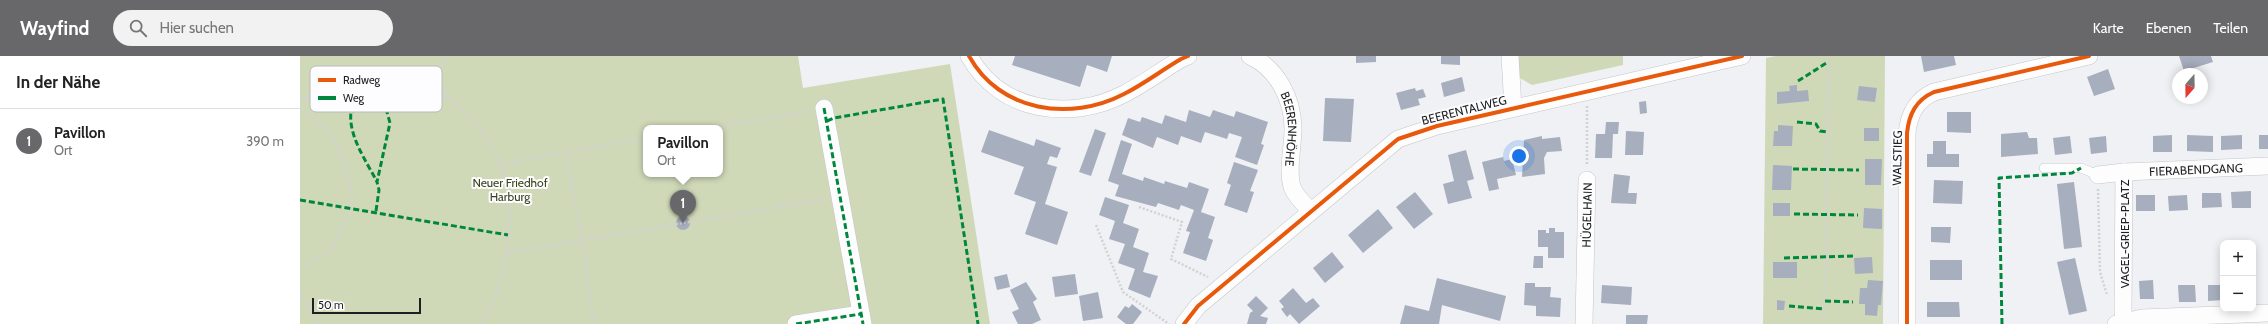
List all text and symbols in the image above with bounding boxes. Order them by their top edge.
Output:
search box [113,10,393,46]
text: Wayfind [20,17,89,40]
icon: search [127,17,149,39]
text: Hier suchen [159,19,234,37]
text: Karte [2093,19,2124,37]
text: Ebenen [2146,19,2191,37]
text: Teilen [2213,19,2248,37]
legend [310,66,442,112]
north arrow [2172,68,2208,104]
text: In der Nähe [16,72,100,92]
text: Radweg [343,73,381,87]
street label: BEERENHÖHE [1278,89,1301,167]
text: Weg [343,91,365,105]
street label: BEERENTALWEG [1420,92,1508,128]
text: Pavillon [54,124,106,142]
popup [643,125,723,177]
street label: WALSTIEG [1889,130,1905,186]
text: 1 [27,133,31,149]
text: 390 m [246,133,284,149]
text: Pavillon [657,134,709,152]
text: Ort [54,142,72,158]
your location [1509,146,1529,166]
text: Ort [657,152,676,168]
street label: FIERABENDGANG [2149,160,2243,178]
park label: Neuer Friedhof Harburg [472,175,548,204]
street label: VAGEL-GRIEP-PLATZ [2117,179,2132,288]
street label: HÜGELHAIN [1578,182,1594,248]
pin: 1 [670,190,696,223]
map controls [2220,240,2256,312]
button: + [2220,240,2256,276]
button: − [2220,276,2256,312]
scale bar [312,296,421,315]
text: 50 m [318,298,344,312]

